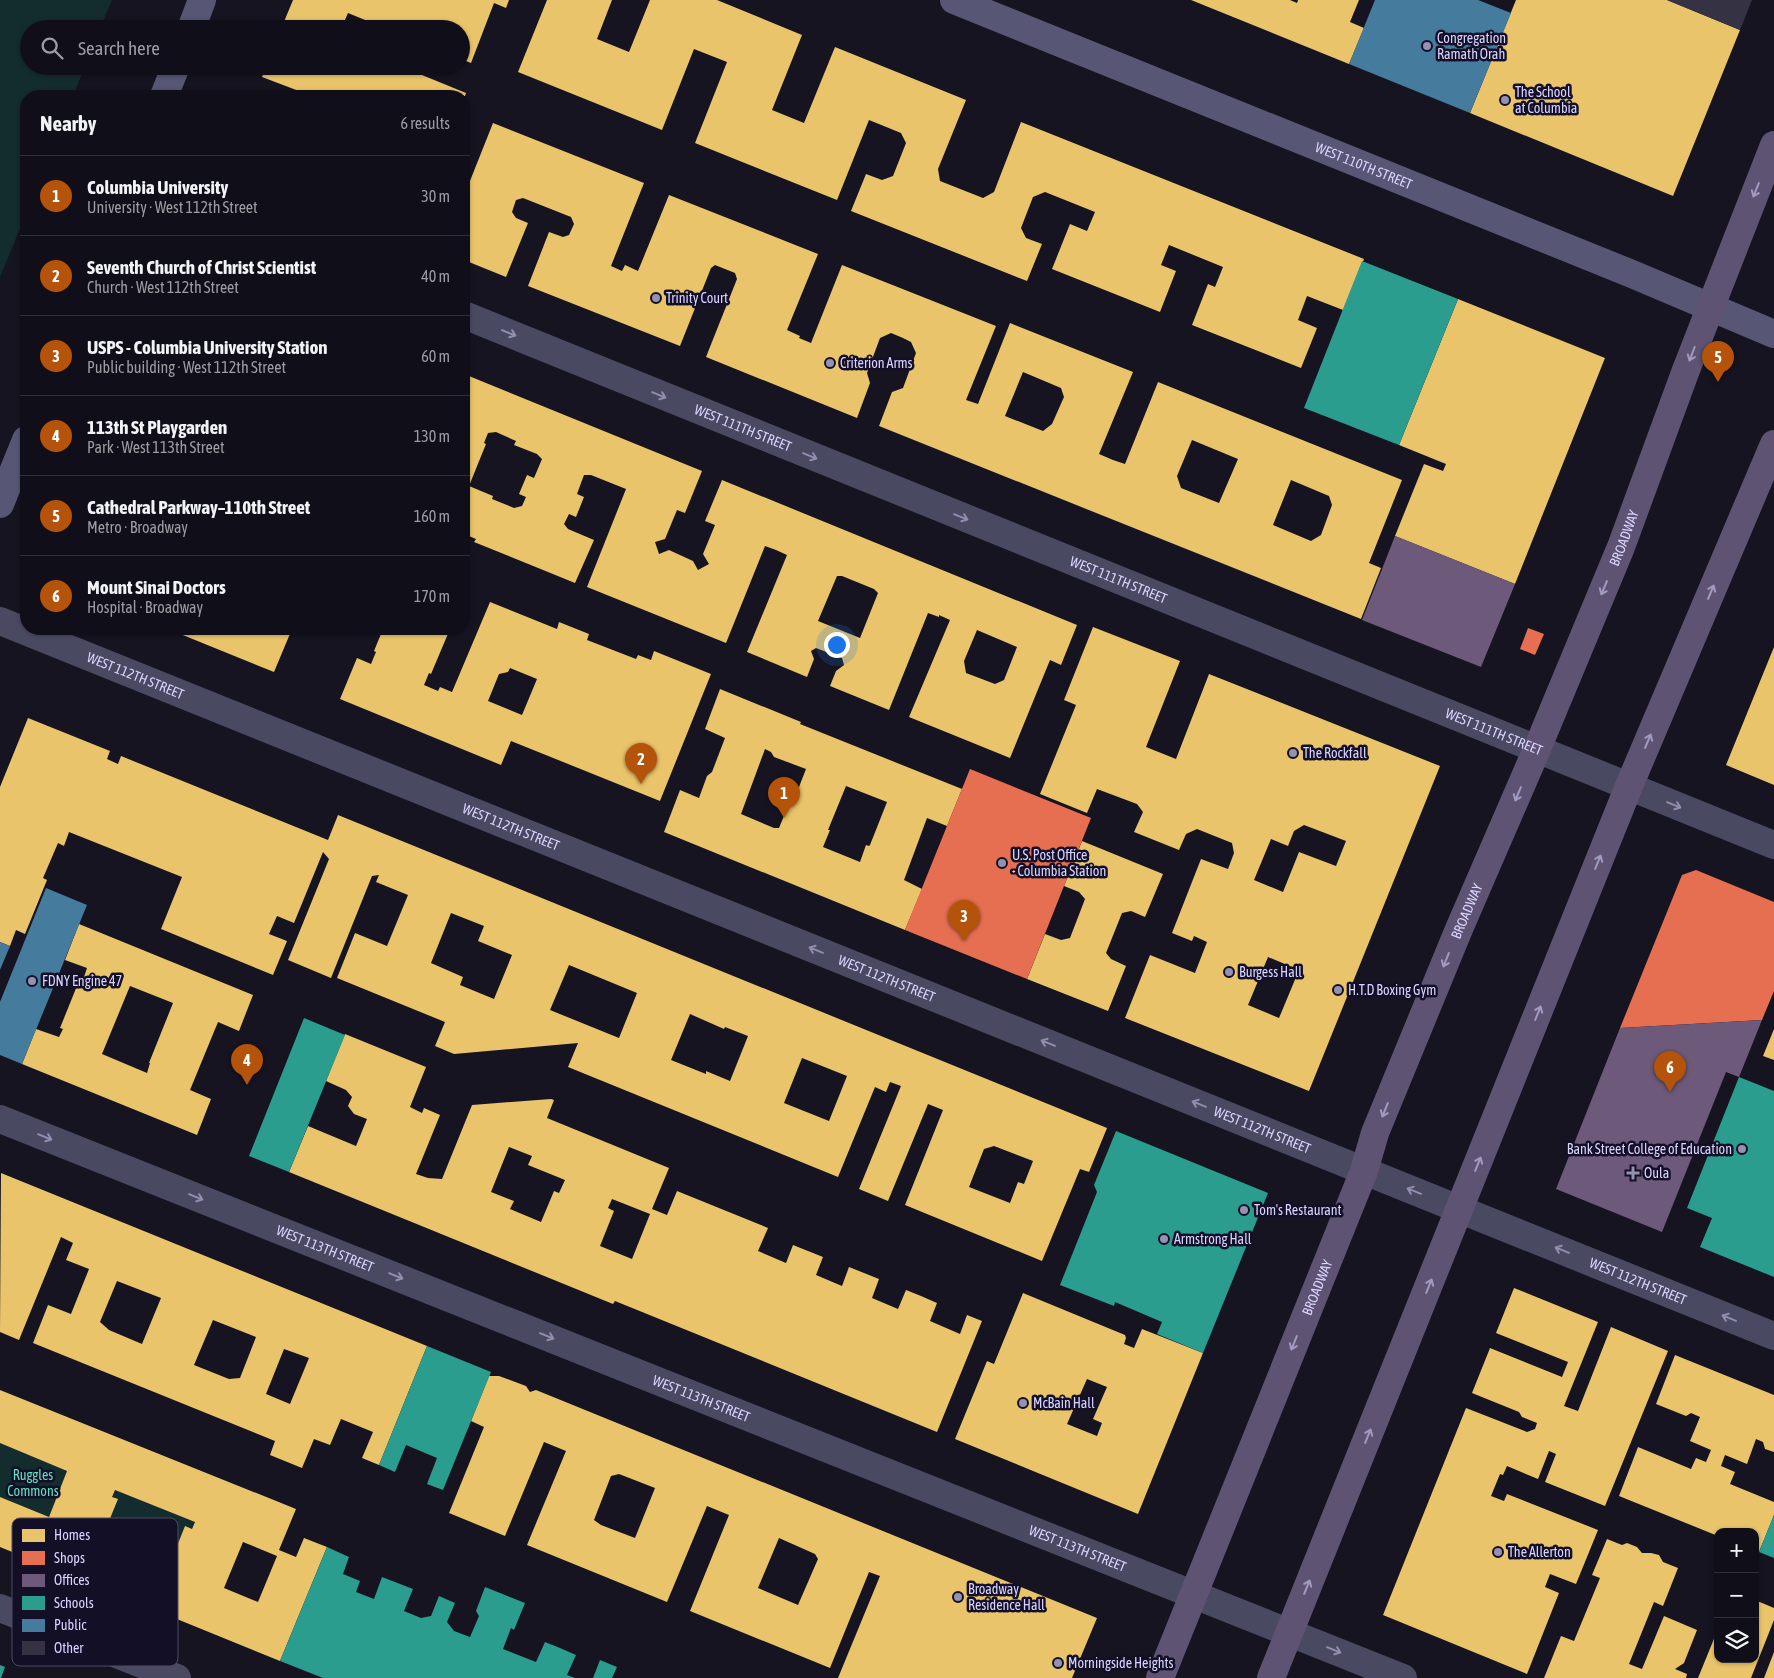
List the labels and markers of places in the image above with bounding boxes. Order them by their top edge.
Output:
place label: Congregation Ramath Orah [1437,30,1506,62]
marker: Congregation Ramath Orah [1421,40,1433,52]
place label: The School at Columbia [1515,84,1577,116]
marker: The School at Columbia [1499,94,1511,106]
place label: Trinity Court [666,290,728,306]
marker: Trinity Court [650,292,662,304]
pin: 5 [1702,341,1734,382]
place label: Criterion Arms [840,355,913,371]
marker: Criterion Arms [824,357,836,369]
pin: 2 [625,743,657,784]
place label: The Rockfall [1303,745,1367,761]
marker: The Rockfall [1287,747,1299,759]
pin: 1 [768,777,800,818]
place label: U.S. Post Office - Columbia Station [1012,847,1106,879]
marker: U.S. Post Office - Columbia Station [996,857,1008,869]
pin: 3 [948,900,980,941]
place label: Burgess Hall [1239,964,1302,980]
marker: Burgess Hall [1223,966,1235,978]
place label: FDNY Engine 47 [42,973,122,989]
marker: FDNY Engine 47 [26,975,38,987]
place label: H.T.D Boxing Gym [1348,982,1436,998]
marker: H.T.D Boxing Gym [1332,984,1344,996]
pin: 4 [231,1044,263,1085]
pin: 6 [1654,1051,1686,1092]
place label: Bank Street College of Education [1567,1141,1732,1157]
marker: Bank Street College of Education [1736,1143,1748,1155]
place label: Oula [1644,1165,1669,1181]
marker: Oula [1626,1166,1640,1180]
place label: Tom's Restaurant [1254,1202,1342,1218]
marker: Tom's Restaurant [1238,1204,1250,1216]
place label: Armstrong Hall [1174,1231,1252,1247]
marker: Armstrong Hall [1158,1233,1170,1245]
place label: McBain Hall [1033,1395,1095,1411]
marker: McBain Hall [1017,1397,1029,1409]
place label: The Allerton [1508,1544,1571,1560]
marker: The Allerton [1492,1546,1504,1558]
place label: Broadway Residence Hall [968,1581,1045,1613]
marker: Broadway Residence Hall [952,1591,964,1603]
place label: Morningside Heights [1068,1655,1174,1671]
marker: Morningside Heights [1052,1657,1064,1669]

